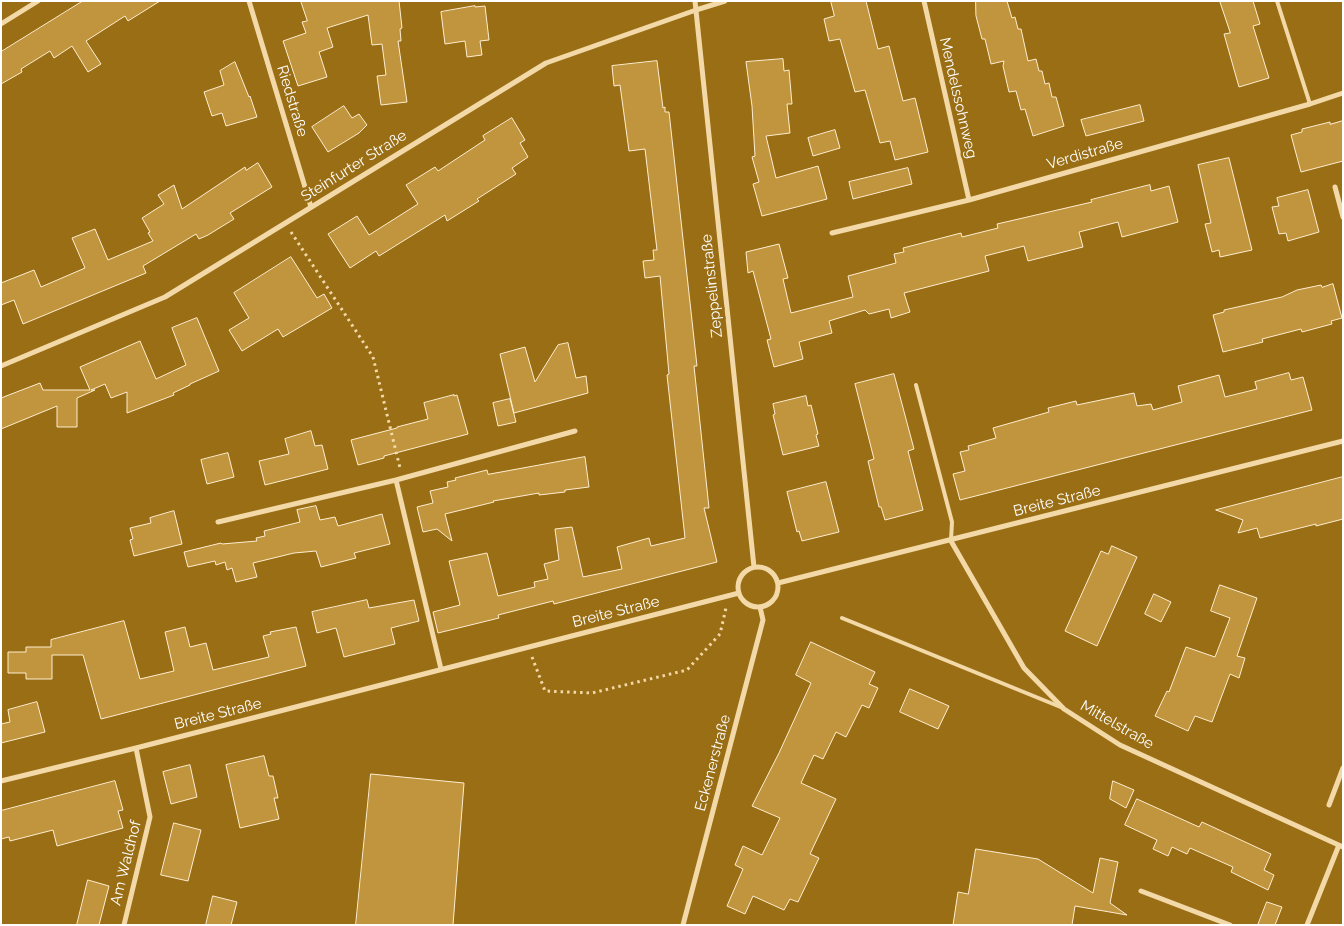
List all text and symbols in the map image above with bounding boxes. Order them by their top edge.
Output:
street label: Mendelssohnweg [935,36,981,160]
street label: Riedstraße [273,63,311,139]
street label: Steinfurter Straße [298,126,410,206]
street label: Verdistraße [1045,135,1125,173]
street label: Zeppelinstraße [698,233,726,339]
street label: Breite Straße [1012,481,1102,521]
street label: Breite Straße [571,592,661,632]
street label: Breite Straße [173,694,263,734]
street label: Mittelstraße [1077,697,1157,753]
street label: Eckenerstraße [691,713,735,813]
street label: Am Waldhof [107,819,145,907]

